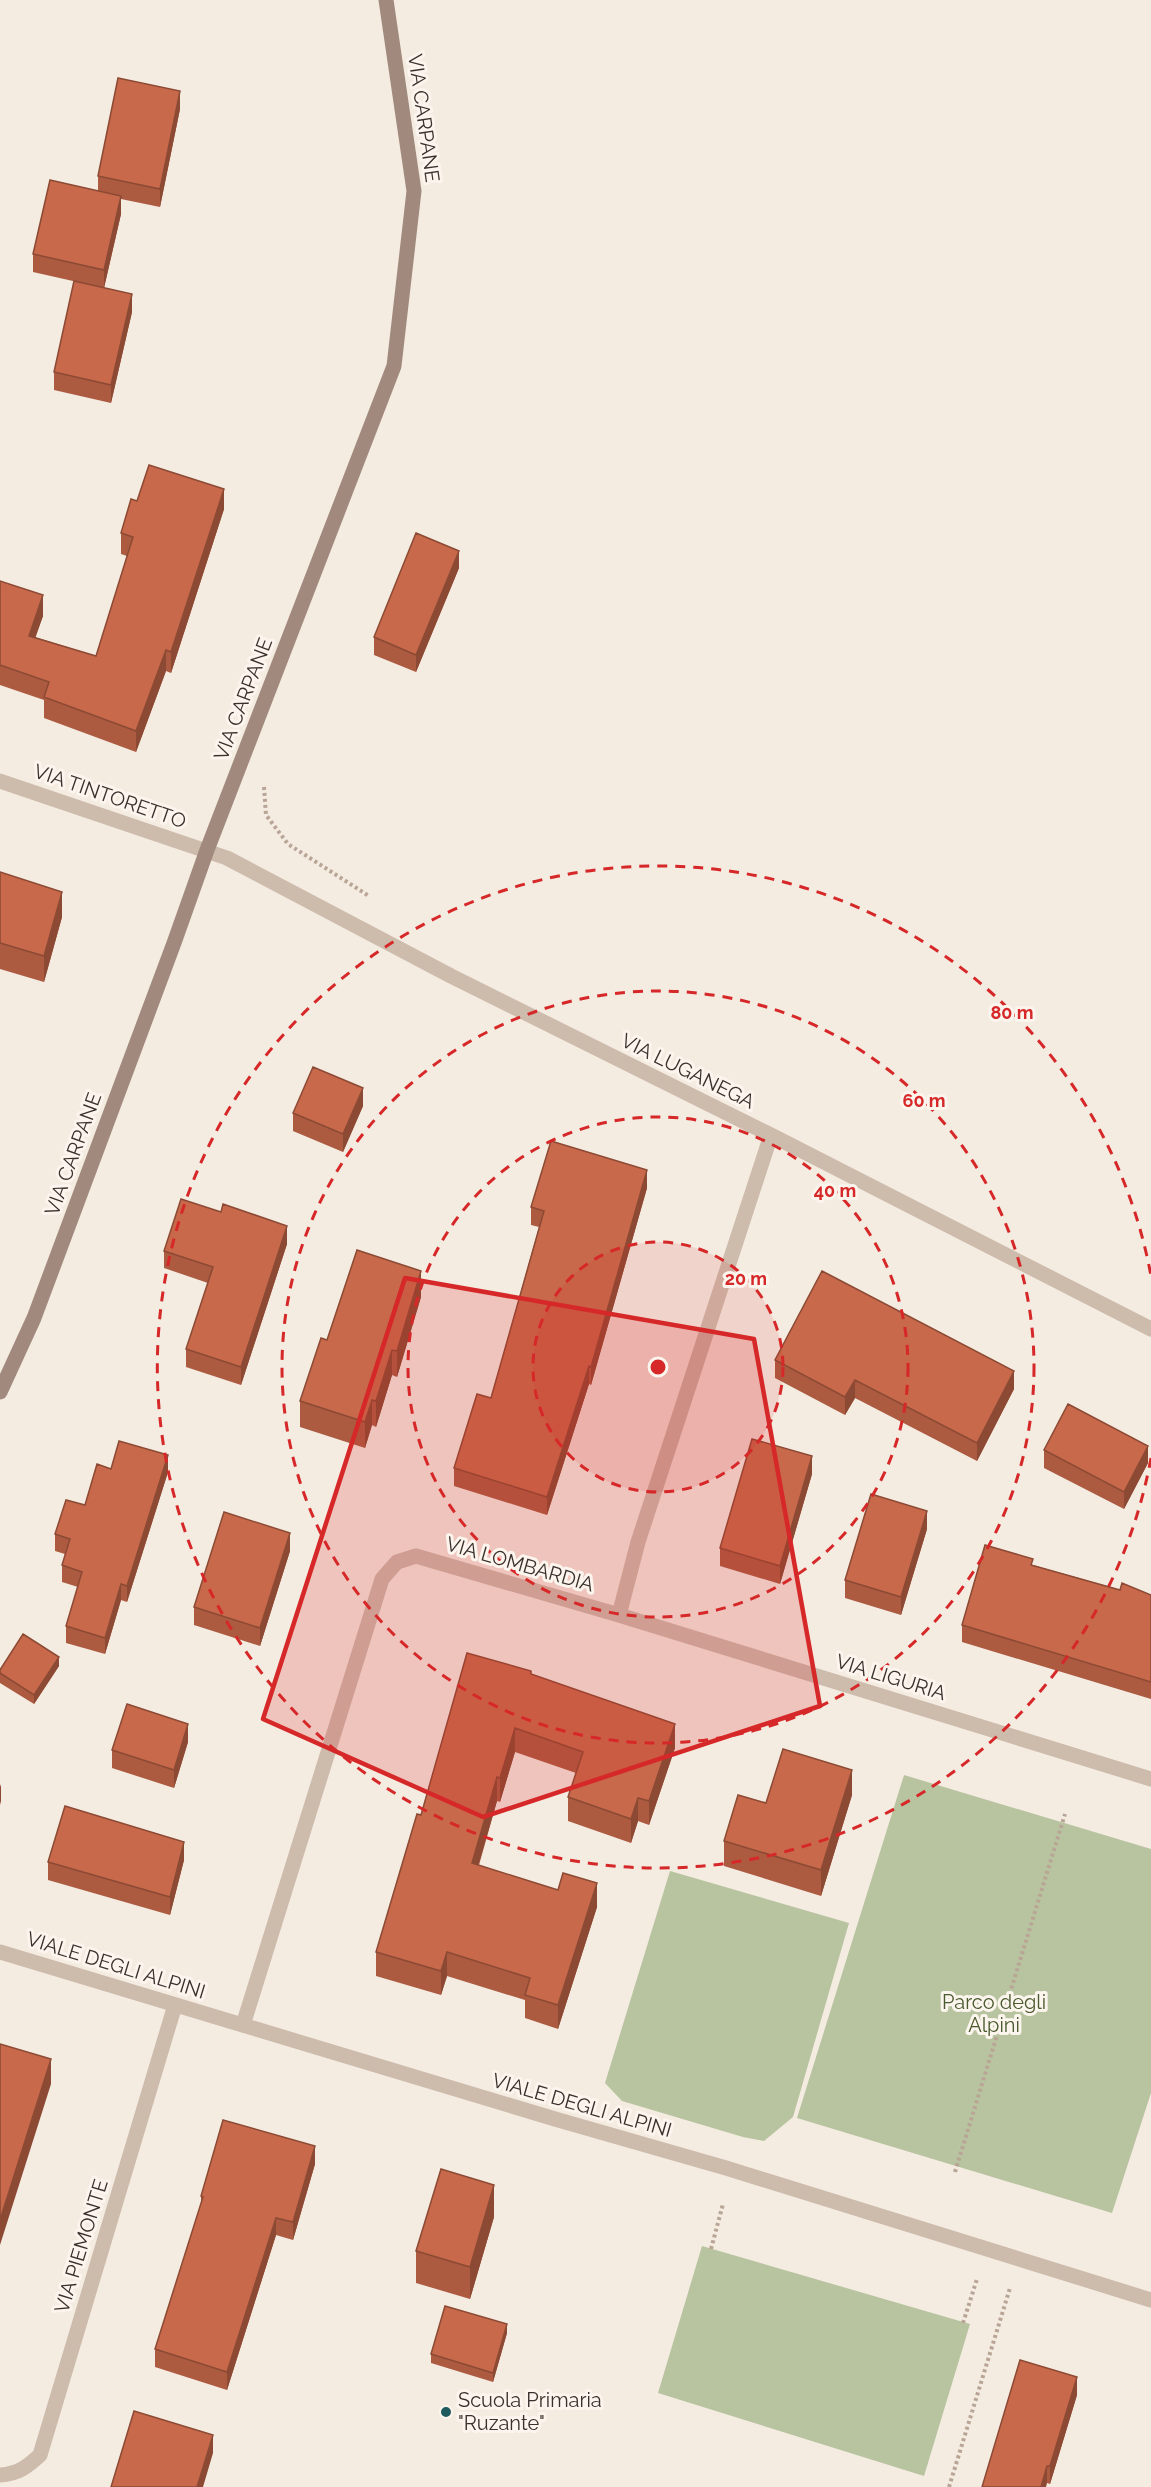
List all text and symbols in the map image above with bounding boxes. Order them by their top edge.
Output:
street label: VIA CARPANE [403,52,445,184]
street label: VIA CARPANE [209,634,277,764]
street label: VIA TINTORETTO [31,759,189,833]
text: 80 m [990,1002,1034,1023]
street label: VIA LUGANEGA [617,1028,759,1114]
street label: VIA CARPANE [40,1089,106,1219]
text: 60 m [902,1090,946,1111]
text: 40 m [814,1180,856,1201]
text: 20 m [725,1268,767,1289]
centre of rings [648,1357,668,1377]
street label: VIA LOMBARDIA [443,1531,597,1597]
street label: VIA LIGURIA [833,1649,950,1705]
street label: VIALE DEGLI ALPINI [24,1926,208,2004]
park label: Parco degli Alpini [942,1990,1046,2037]
street label: VIALE DEGLI ALPINI [489,2068,675,2142]
street label: VIA PIEMONTE [49,2176,113,2316]
place label: Scuola Primaria "Ruzante" [458,2388,602,2435]
marker: Scuola Primaria "Ruzante" [439,2405,453,2419]

